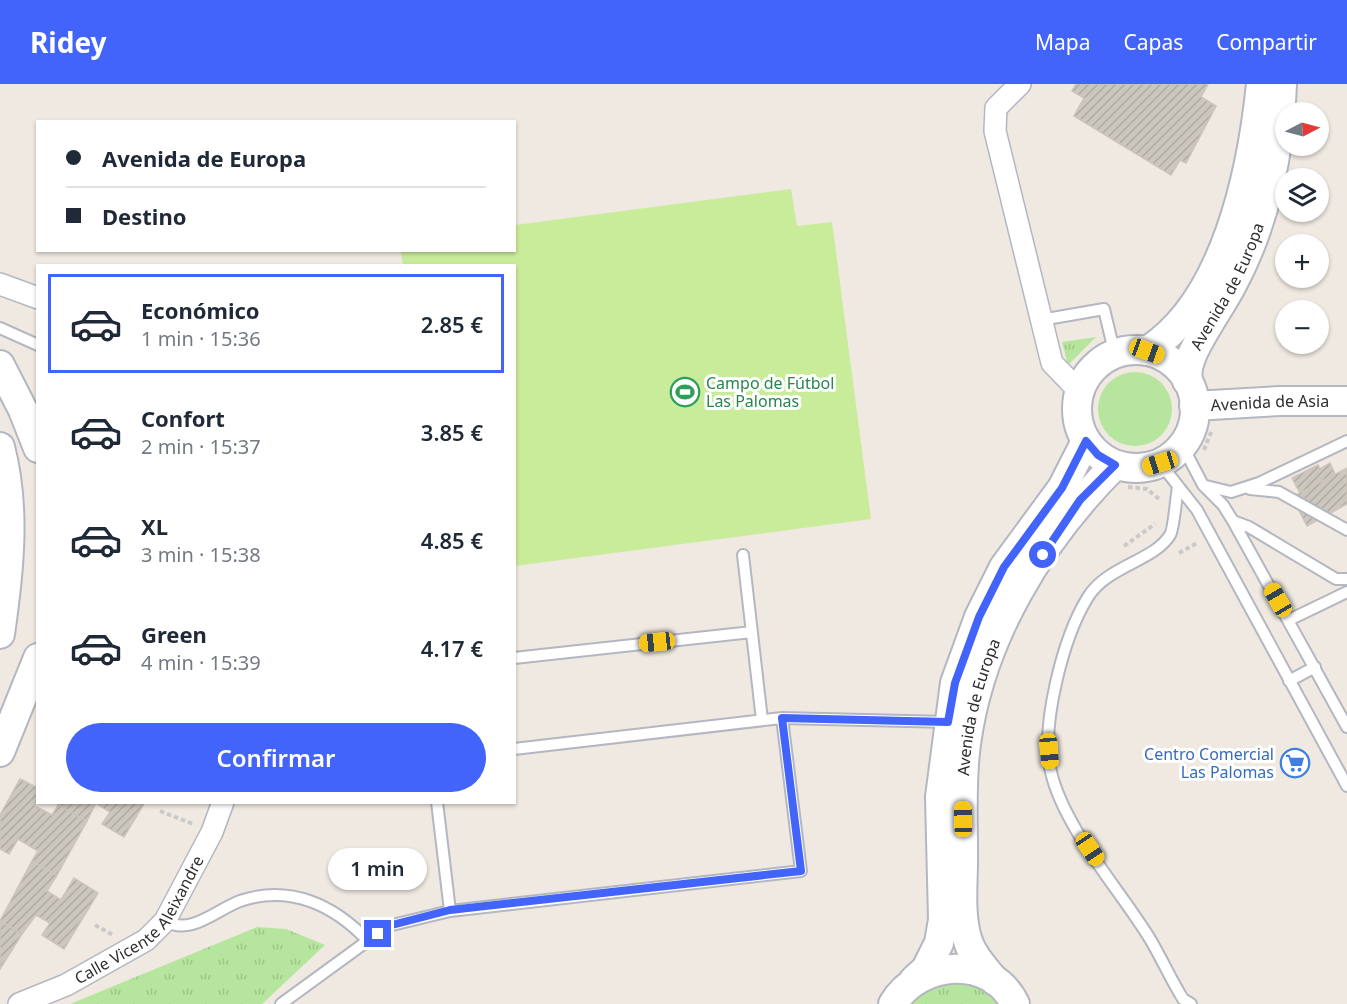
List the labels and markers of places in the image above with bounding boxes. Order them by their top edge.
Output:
place label: Campo de Fútbol Las Palomas [706,372,834,412]
sports icon: Campo de Fútbol Las Palomas [669,376,701,408]
place label: Centro Comercial Las Palomas [1144,743,1274,783]
supermarket icon: Centro Comercial Las Palomas [1279,747,1311,779]

